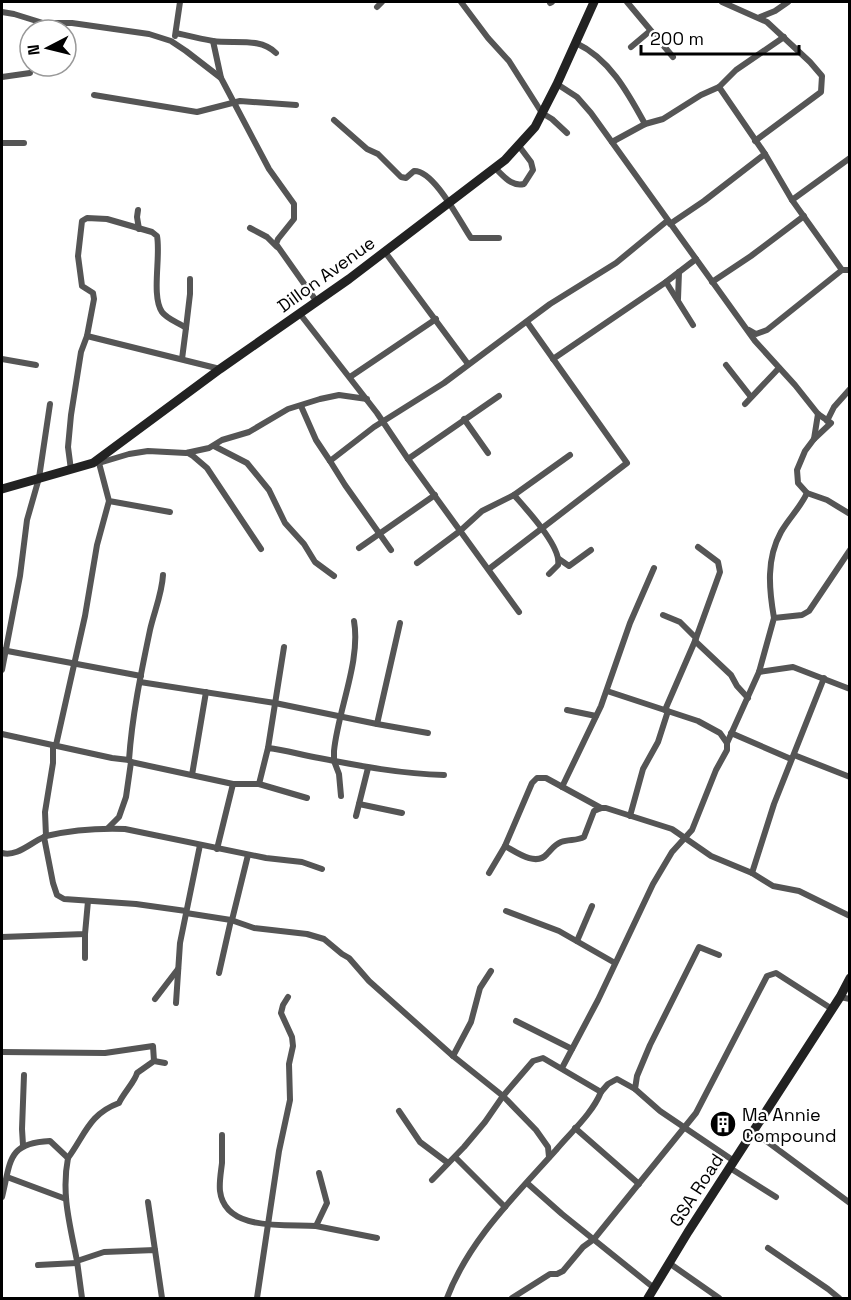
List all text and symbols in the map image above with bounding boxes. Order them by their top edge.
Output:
north arrow [18,18,78,78]
scale bar [641,18,798,56]
text: 200 m [650,27,704,50]
text: N [23,43,45,56]
street label: Dillon Avenue [273,231,379,317]
place label: Ma Annie Compound [742,1103,837,1147]
building icon: Ma Annie Compound [708,1109,738,1139]
street label: GSA Road [664,1149,728,1231]

